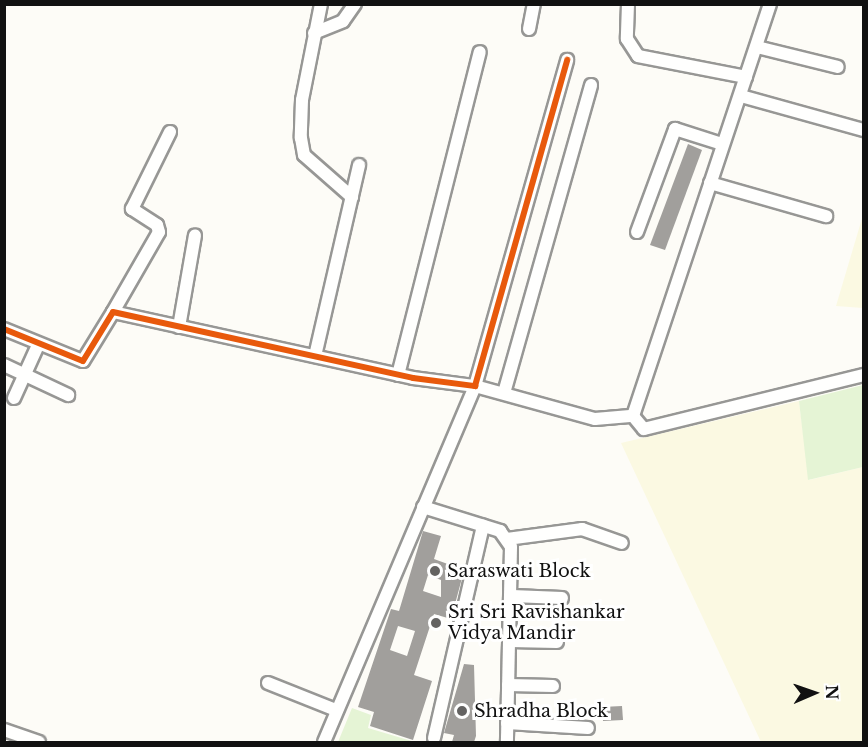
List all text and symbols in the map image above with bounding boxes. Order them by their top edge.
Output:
place label: Saraswati Block [447,560,591,582]
marker: Saraswati Block [428,564,442,578]
place label: Sri Sri Ravishankar Vidya Mandir [448,602,624,644]
marker: Sri Sri Ravishankar Vidya Mandir [429,616,443,630]
north arrow [784,663,844,723]
text: N [822,684,842,700]
place label: Shradha Block [474,700,608,722]
marker: Shradha Block [455,704,469,718]

